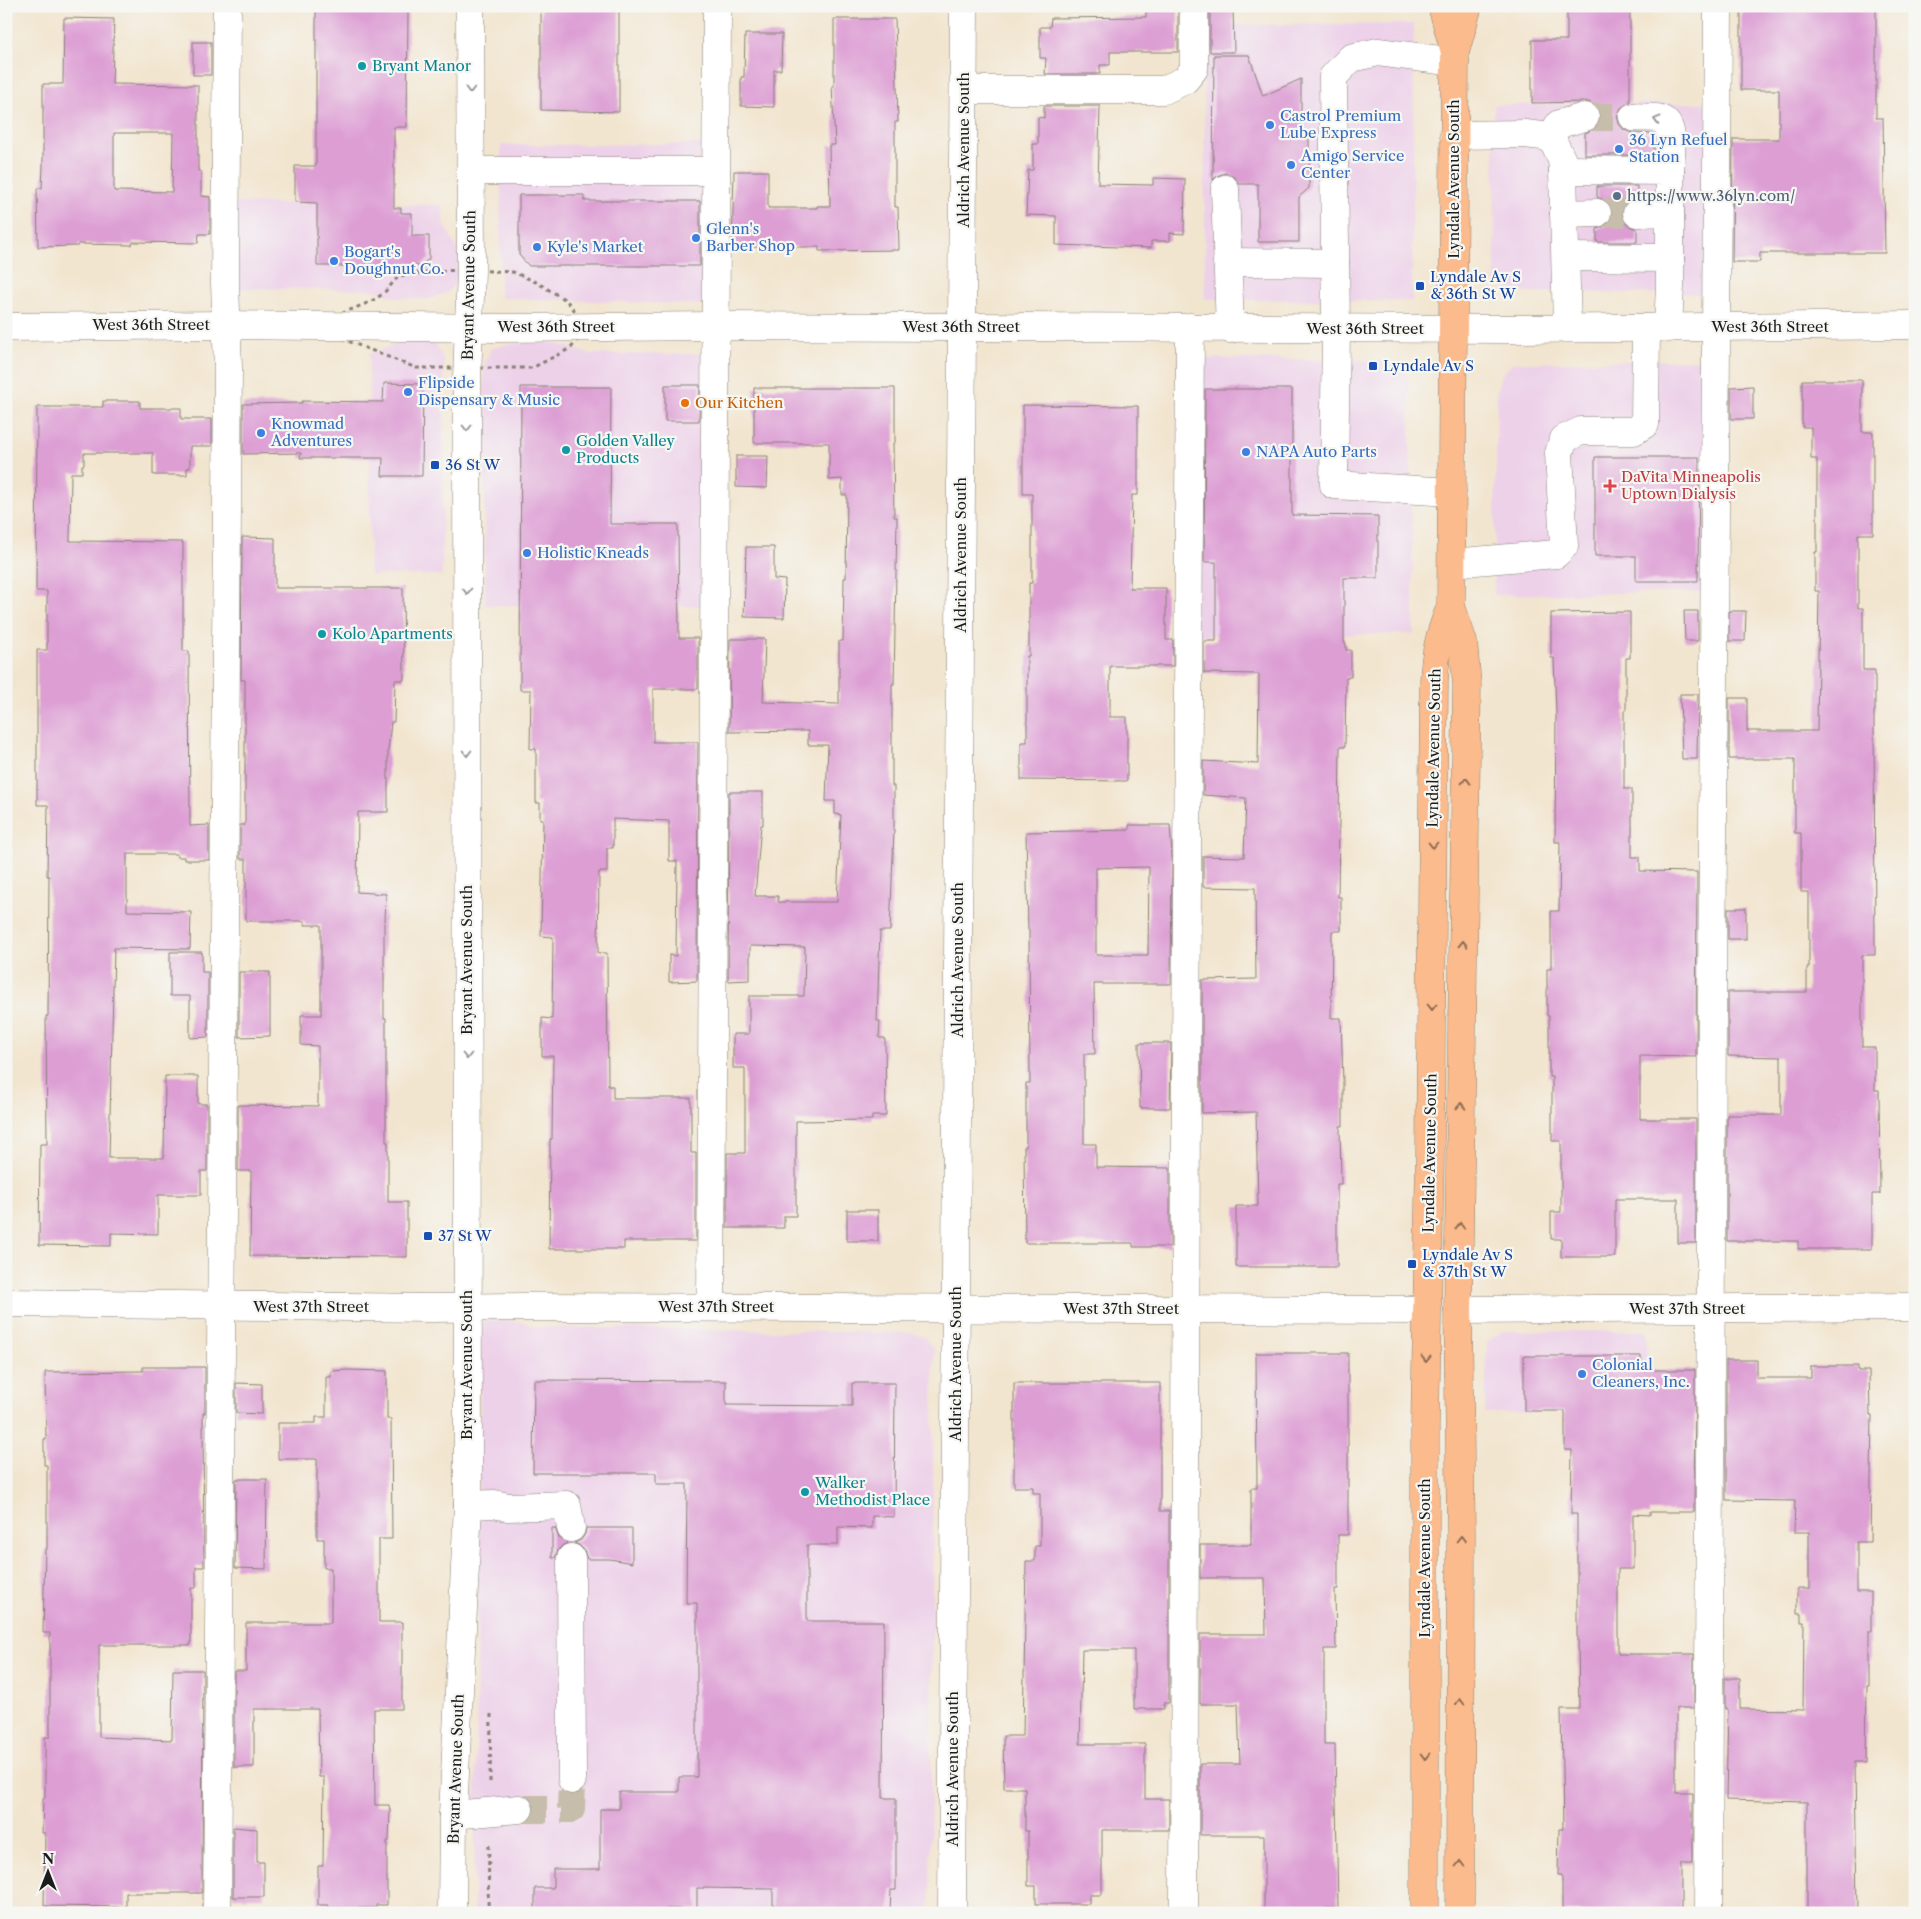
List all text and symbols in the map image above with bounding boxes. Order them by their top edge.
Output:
place label: Bryant Manor [372,56,472,75]
marker: Bryant Manor [356,60,368,72]
street label: Aldrich Avenue South [954,72,973,229]
one-way arrow [465,86,475,94]
street label: Lyndale Avenue South [1444,99,1463,259]
place label: Castrol Premium Lube Express [1280,106,1401,142]
one-way arrow [1653,115,1661,126]
marker: Castrol Premium Lube Express [1264,119,1276,131]
place label: 36 Lyn Refuel Station [1629,130,1728,166]
marker: 36 Lyn Refuel Station [1613,143,1625,155]
place label: Amigo Service Center [1300,146,1404,182]
marker: Amigo Service Center [1285,159,1297,171]
place label: https://www.36lyn.com/ [1627,186,1796,205]
marker: https://www.36lyn.com/ [1611,190,1623,202]
street label: Bryant Avenue South [458,209,479,360]
place label: Glenn's Barber Shop [706,219,795,255]
marker: Glenn's Barber Shop [690,232,702,244]
place label: Kyle's Market [547,237,644,256]
marker: Kyle's Market [531,241,543,253]
place label: Bogart's Doughnut Co. [344,242,445,278]
marker: Bogart's Doughnut Co. [328,255,340,267]
place label: Lyndale Av S & 36th St W [1430,267,1521,303]
marker: Lyndale Av S & 36th St W [1414,280,1426,292]
street label: West 36th Street [91,315,210,334]
street label: West 36th Street [496,317,615,336]
street label: West 36th Street [901,317,1020,336]
street label: West 36th Street [1710,317,1829,336]
street label: West 36th Street [1305,319,1424,338]
place label: Lyndale Av S [1383,356,1474,375]
marker: Lyndale Av S [1367,360,1379,372]
place label: Flipside Dispensary & Music [418,373,560,409]
marker: Flipside Dispensary & Music [402,386,414,398]
place label: Our Kitchen [695,393,784,412]
marker: Our Kitchen [679,397,691,409]
place label: Knowmad Adventures [270,414,352,450]
one-way arrow [462,425,472,433]
marker: Knowmad Adventures [255,427,267,439]
place label: Golden Valley Products [576,431,675,467]
place label: NAPA Auto Parts [1256,442,1377,461]
marker: Golden Valley Products [560,444,572,456]
marker: NAPA Auto Parts [1240,446,1252,458]
place label: 36 St W [445,455,501,474]
marker: 36 St W [429,459,441,471]
place label: DaVita Minneapolis Uptown Dialysis [1621,467,1761,503]
street label: Aldrich Avenue South [951,477,970,634]
marker: DaVita Minneapolis Uptown Dialysis [1603,479,1617,493]
place label: Holistic Kneads [537,543,649,562]
marker: Holistic Kneads [521,547,533,559]
one-way arrow [462,588,472,595]
place label: Kolo Apartments [332,624,453,643]
marker: Kolo Apartments [316,628,328,640]
street label: Lyndale Avenue South [1423,667,1444,828]
one-way arrow [462,750,472,758]
one-way arrow [1460,777,1471,785]
one-way arrow [1428,842,1438,849]
street label: Aldrich Avenue South [948,882,967,1039]
street label: Bryant Avenue South [457,884,476,1035]
one-way arrow [1458,940,1468,948]
one-way arrow [1426,1004,1437,1012]
one-way arrow [462,1052,472,1060]
street label: Lyndale Avenue South [1419,1072,1440,1233]
one-way arrow [1456,1102,1466,1110]
one-way arrow [1455,1222,1465,1230]
place label: 37 St W [438,1226,492,1245]
marker: 37 St W [422,1230,434,1242]
place label: Lyndale Av S & 37th St W [1422,1245,1513,1281]
marker: Lyndale Av S & 37th St W [1406,1258,1418,1270]
street label: Aldrich Avenue South [946,1286,965,1443]
street label: Bryant Avenue South [457,1289,476,1440]
street label: West 37th Street [252,1297,370,1316]
street label: West 37th Street [657,1297,775,1316]
street label: West 37th Street [1062,1299,1180,1318]
street label: West 37th Street [1628,1299,1746,1318]
one-way arrow [1420,1355,1431,1363]
place label: Colonial Cleaners, Inc. [1592,1355,1690,1391]
marker: Colonial Cleaners, Inc. [1576,1368,1588,1380]
place label: Walker Methodist Place [814,1473,930,1509]
street label: Lyndale Avenue South [1415,1478,1434,1638]
marker: Walker Methodist Place [799,1486,811,1498]
one-way arrow [1456,1535,1466,1542]
street label: Aldrich Avenue South [943,1691,962,1848]
street label: Bryant Avenue South [443,1693,468,1844]
one-way arrow [1455,1697,1465,1705]
one-way arrow [1420,1752,1430,1760]
north arrow [22,1846,72,1896]
text: N [42,1850,54,1868]
one-way arrow [1455,1860,1465,1868]

